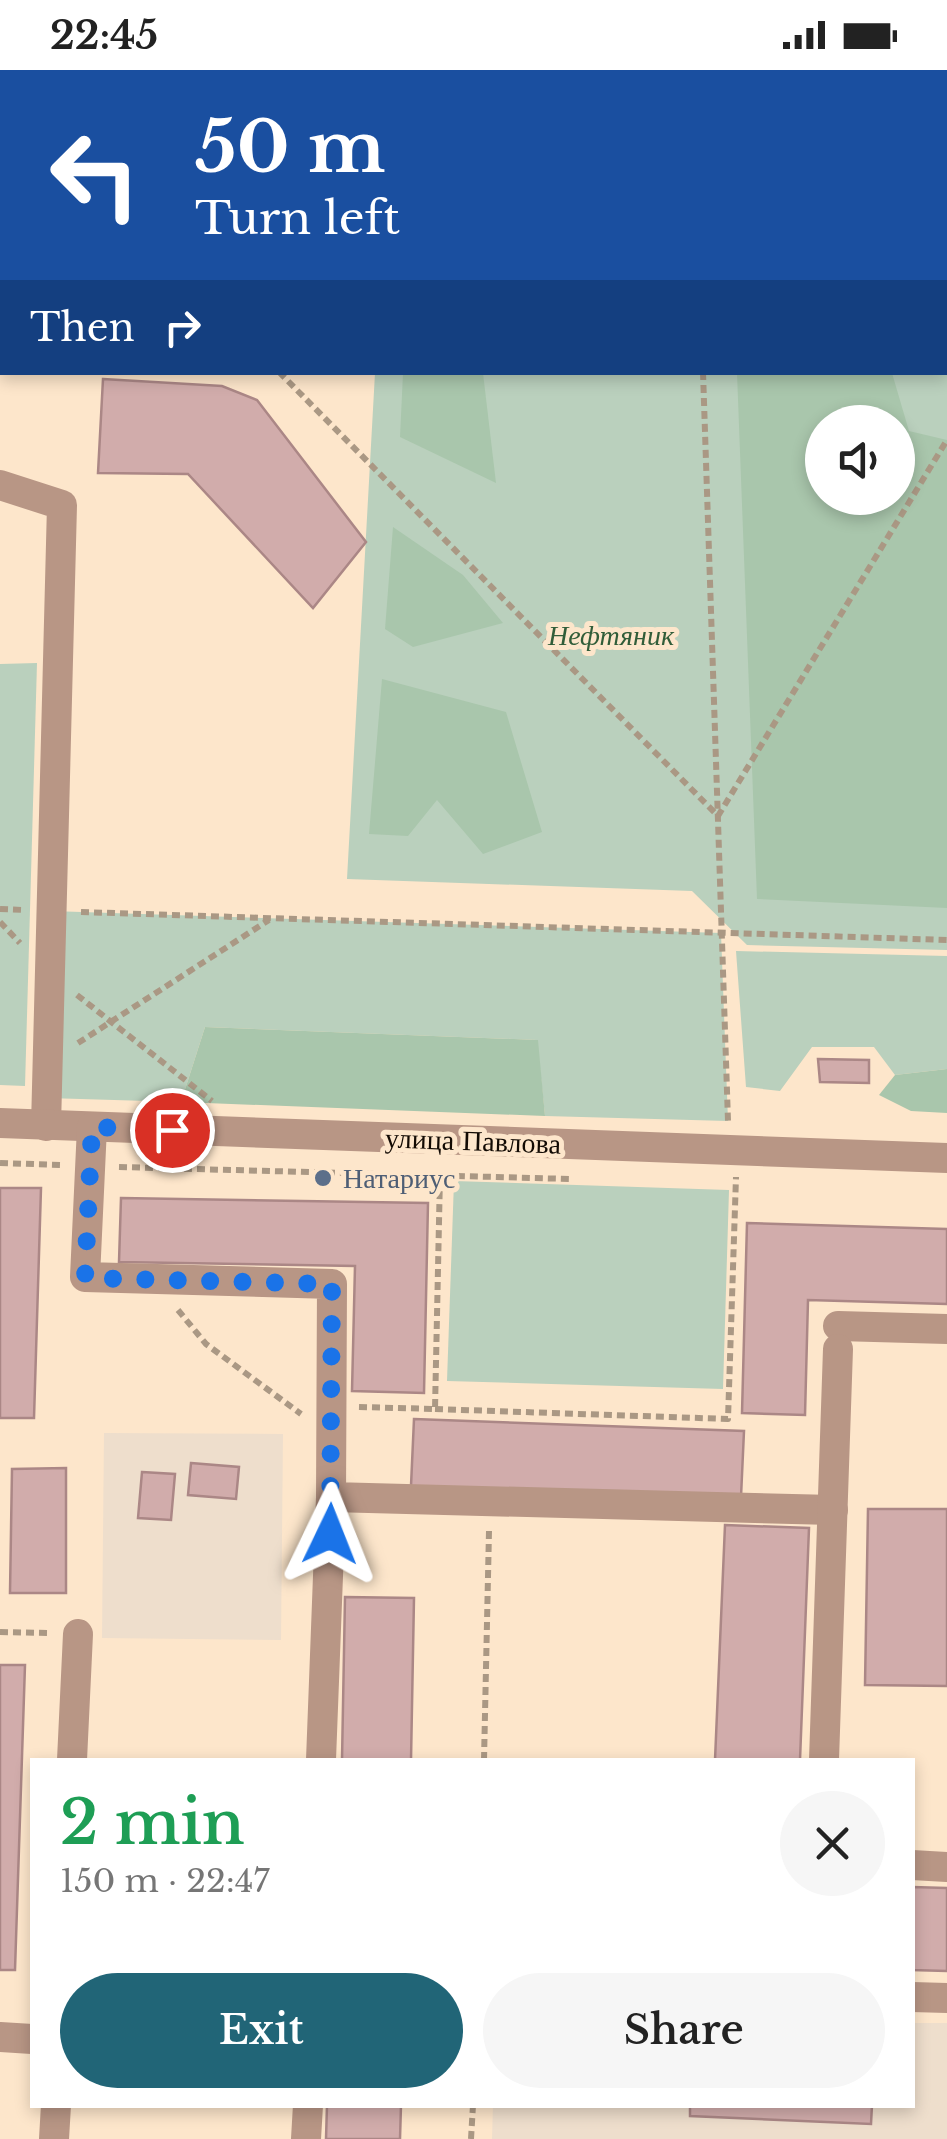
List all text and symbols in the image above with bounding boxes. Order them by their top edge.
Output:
text: 22:45 [50,12,158,59]
text: 50 m [195,104,386,191]
icon: left [30,110,160,240]
text: Turn left [195,190,400,246]
icon: right [155,300,210,355]
text: Then [30,304,135,351]
map controls [805,405,915,515]
button: sound [805,405,915,515]
park label: Нефтяник [547,618,675,653]
pin [130,1088,215,1173]
icon: arrive [145,1103,200,1158]
street label: улица Павлова [384,1120,562,1162]
place label: Натариус [343,1161,455,1196]
marker: Натариус [312,1167,334,1189]
position arrow [278,1482,382,1586]
text: 2 min [60,1786,245,1860]
button: close [780,1791,885,1896]
text: 150 m · 22:47 [60,1861,270,1901]
button: Exit [60,1973,463,2088]
button: Share [483,1973,885,2088]

